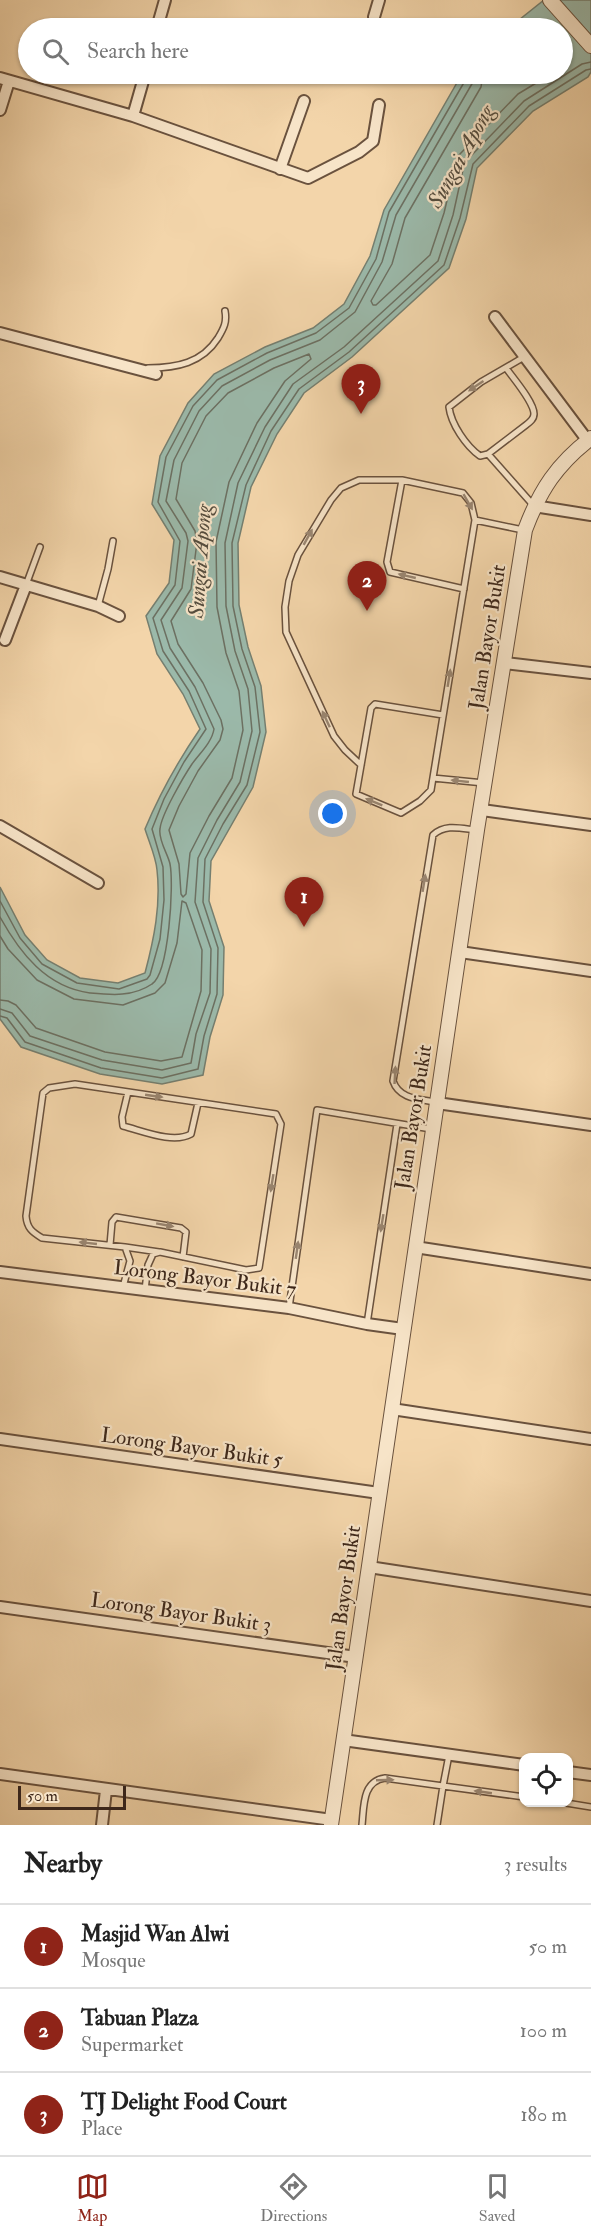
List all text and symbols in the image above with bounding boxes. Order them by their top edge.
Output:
search box [18,18,573,84]
icon: search [39,35,72,68]
text: Search here [87,37,189,65]
water label: Sungai Apong [421,99,501,214]
pin: 3 [342,364,380,414]
one-way arrow [468,380,485,391]
one-way arrow [463,494,473,511]
water label: Sungai Apong [182,502,218,620]
one-way arrow [303,528,313,545]
pin: 2 [348,562,386,611]
street label: Jalan Bayor Bukit [463,562,512,713]
one-way arrow [398,571,416,581]
one-way arrow [445,669,454,688]
one-way arrow [321,711,330,728]
one-way arrow [450,776,469,785]
one-way arrow [365,797,383,807]
your location [318,799,347,828]
one-way arrow [420,873,429,892]
pin: 1 [284,878,324,927]
street label: Jalan Bayor Bukit [389,1042,438,1193]
one-way arrow [390,1066,399,1085]
one-way arrow [144,1092,163,1101]
one-way arrow [268,1174,277,1193]
one-way arrow [377,1214,386,1233]
one-way arrow [155,1221,174,1230]
one-way arrow [78,1238,97,1248]
one-way arrow [293,1240,302,1259]
street label: Lorong Bayor Bukit 7 [112,1254,298,1303]
street label: Lorong Bayor Bukit 5 [99,1421,285,1474]
street label: Jalan Bayor Bukit [320,1523,367,1673]
street label: Lorong Bayor Bukit 3 [89,1586,273,1639]
map controls [519,1753,573,1807]
button: locate [519,1753,573,1807]
one-way arrow [376,1776,395,1785]
scale bar [18,1783,126,1810]
text: 50 m [27,1786,58,1806]
one-way arrow [474,1787,493,1796]
text: Nearby [24,1848,102,1880]
text: 3 results [504,1852,567,1877]
text: Masjid Wan Alwi [81,1920,229,1948]
text: 1 [40,1934,47,1959]
text: 50 m [528,1934,567,1959]
text: Mosque [81,1948,146,1973]
text: Tabuan Plaza [81,2004,198,2032]
text: 2 [38,2018,49,2043]
text: 100 m [520,2018,567,2043]
text: Supermarket [81,2032,184,2057]
text: TJ Delight Food Court [81,2088,287,2116]
text: 3 [40,2102,47,2127]
text: 180 m [520,2102,567,2127]
text: Place [81,2116,122,2141]
tab: Map [76,2170,109,2226]
tab: Directions [260,2170,327,2226]
tab: Saved [479,2170,515,2226]

